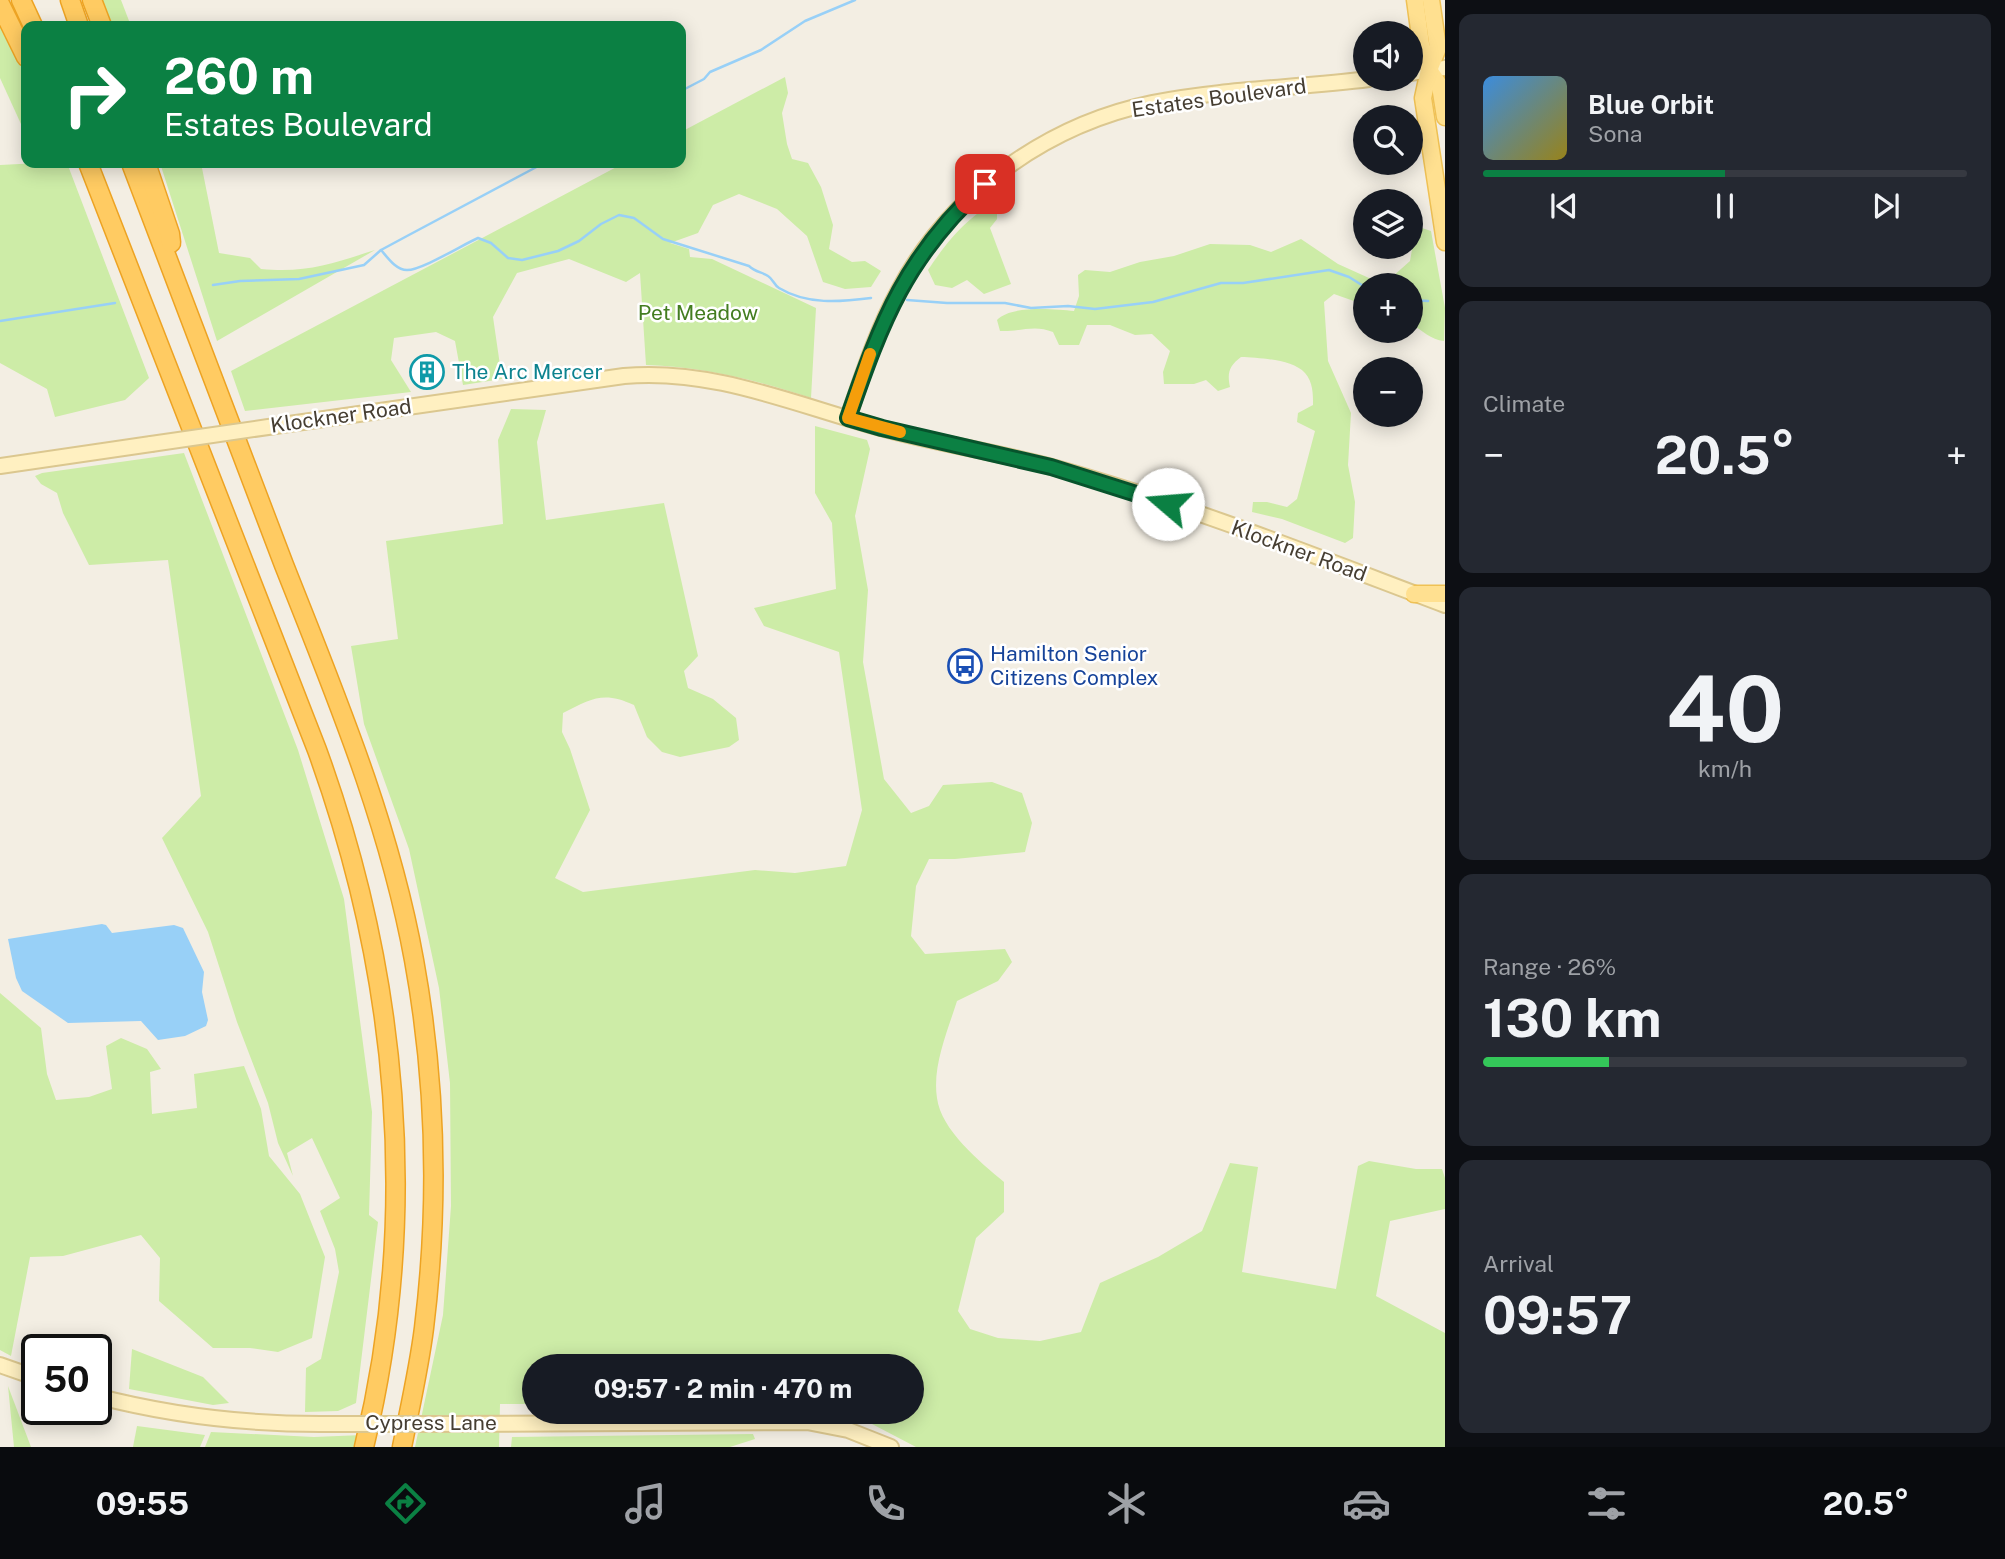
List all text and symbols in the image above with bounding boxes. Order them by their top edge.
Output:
map controls [1353,21,1423,427]
button: sound [1353,21,1423,91]
text: 260 m [164,47,314,105]
icon: right [49,49,140,140]
street label: Estates Boulevard [1130,73,1308,122]
text: Blue Orbit [1588,89,1714,120]
button: search [1353,105,1423,175]
text: Estates Boulevard [164,106,433,143]
text: Sona [1588,120,1642,147]
pin [955,154,1015,214]
icon: arrive [966,165,1004,203]
icon: previous [1545,187,1583,225]
icon: pause [1706,187,1744,225]
icon: next [1867,187,1905,225]
button: layers [1353,189,1423,259]
button: + [1353,273,1423,343]
park label: Pet Meadow [638,300,758,325]
building icon: The Arc Mercer [408,353,446,391]
button: − [1353,357,1423,427]
place label: The Arc Mercer [452,359,603,384]
text: Climate [1483,390,1565,417]
street label: Klockner Road [269,393,413,438]
text: 20.5° [1655,425,1795,486]
text: − [1483,433,1504,478]
text: + [1946,433,1967,478]
position arrow [1131,467,1205,541]
street label: Klockner Road [1228,514,1370,587]
place label: Hamilton Senior Citizens Complex [990,641,1159,690]
bus stop icon: Hamilton Senior Citizens Complex [946,647,984,685]
text: 40 [1666,656,1784,762]
text: km/h [1698,755,1752,782]
text: Range · 26% [1483,953,1616,980]
text: 130 km [1483,988,1662,1049]
text: Arrival [1483,1250,1554,1277]
text: 09:57 [1483,1285,1632,1346]
speed limit sign: 50 [21,1334,112,1425]
text: 09:57 · 2 min · 470 m [594,1373,852,1404]
street label: Cypress Lane [365,1410,497,1435]
icon: directions [381,1479,430,1528]
icon: music [621,1479,670,1528]
icon: phone [861,1479,910,1528]
icon: climate [1102,1479,1151,1528]
icon: car [1342,1479,1391,1528]
icon: filters [1582,1479,1631,1528]
text: 09:55 [96,1485,189,1522]
text: 20.5° [1823,1485,1909,1522]

